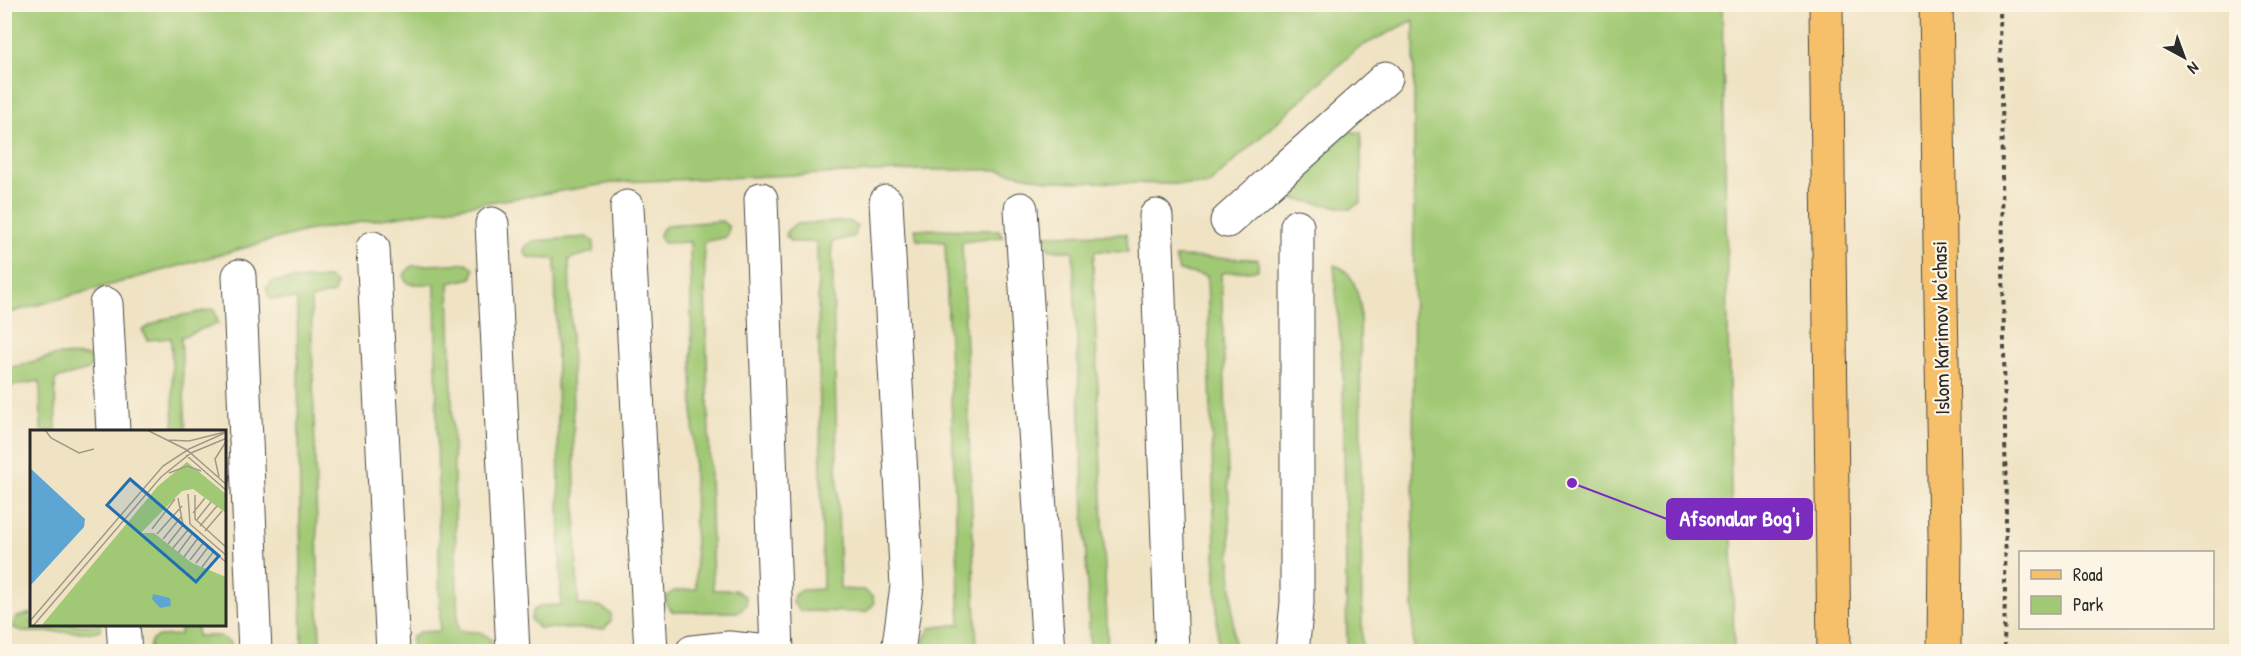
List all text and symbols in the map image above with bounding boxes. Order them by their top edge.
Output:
north arrow [2154,27,2214,87]
text: N [2183,57,2204,80]
street label: Islom Karimov koʻchasi [1924,241,1957,415]
inset map [30,430,226,626]
callout: Afsonalar Bog'i [1667,499,1812,539]
text: Afsonalar Bog'i [1680,503,1800,534]
legend [2019,551,2214,629]
text: Road [2073,562,2103,587]
text: Park [2073,592,2104,617]

